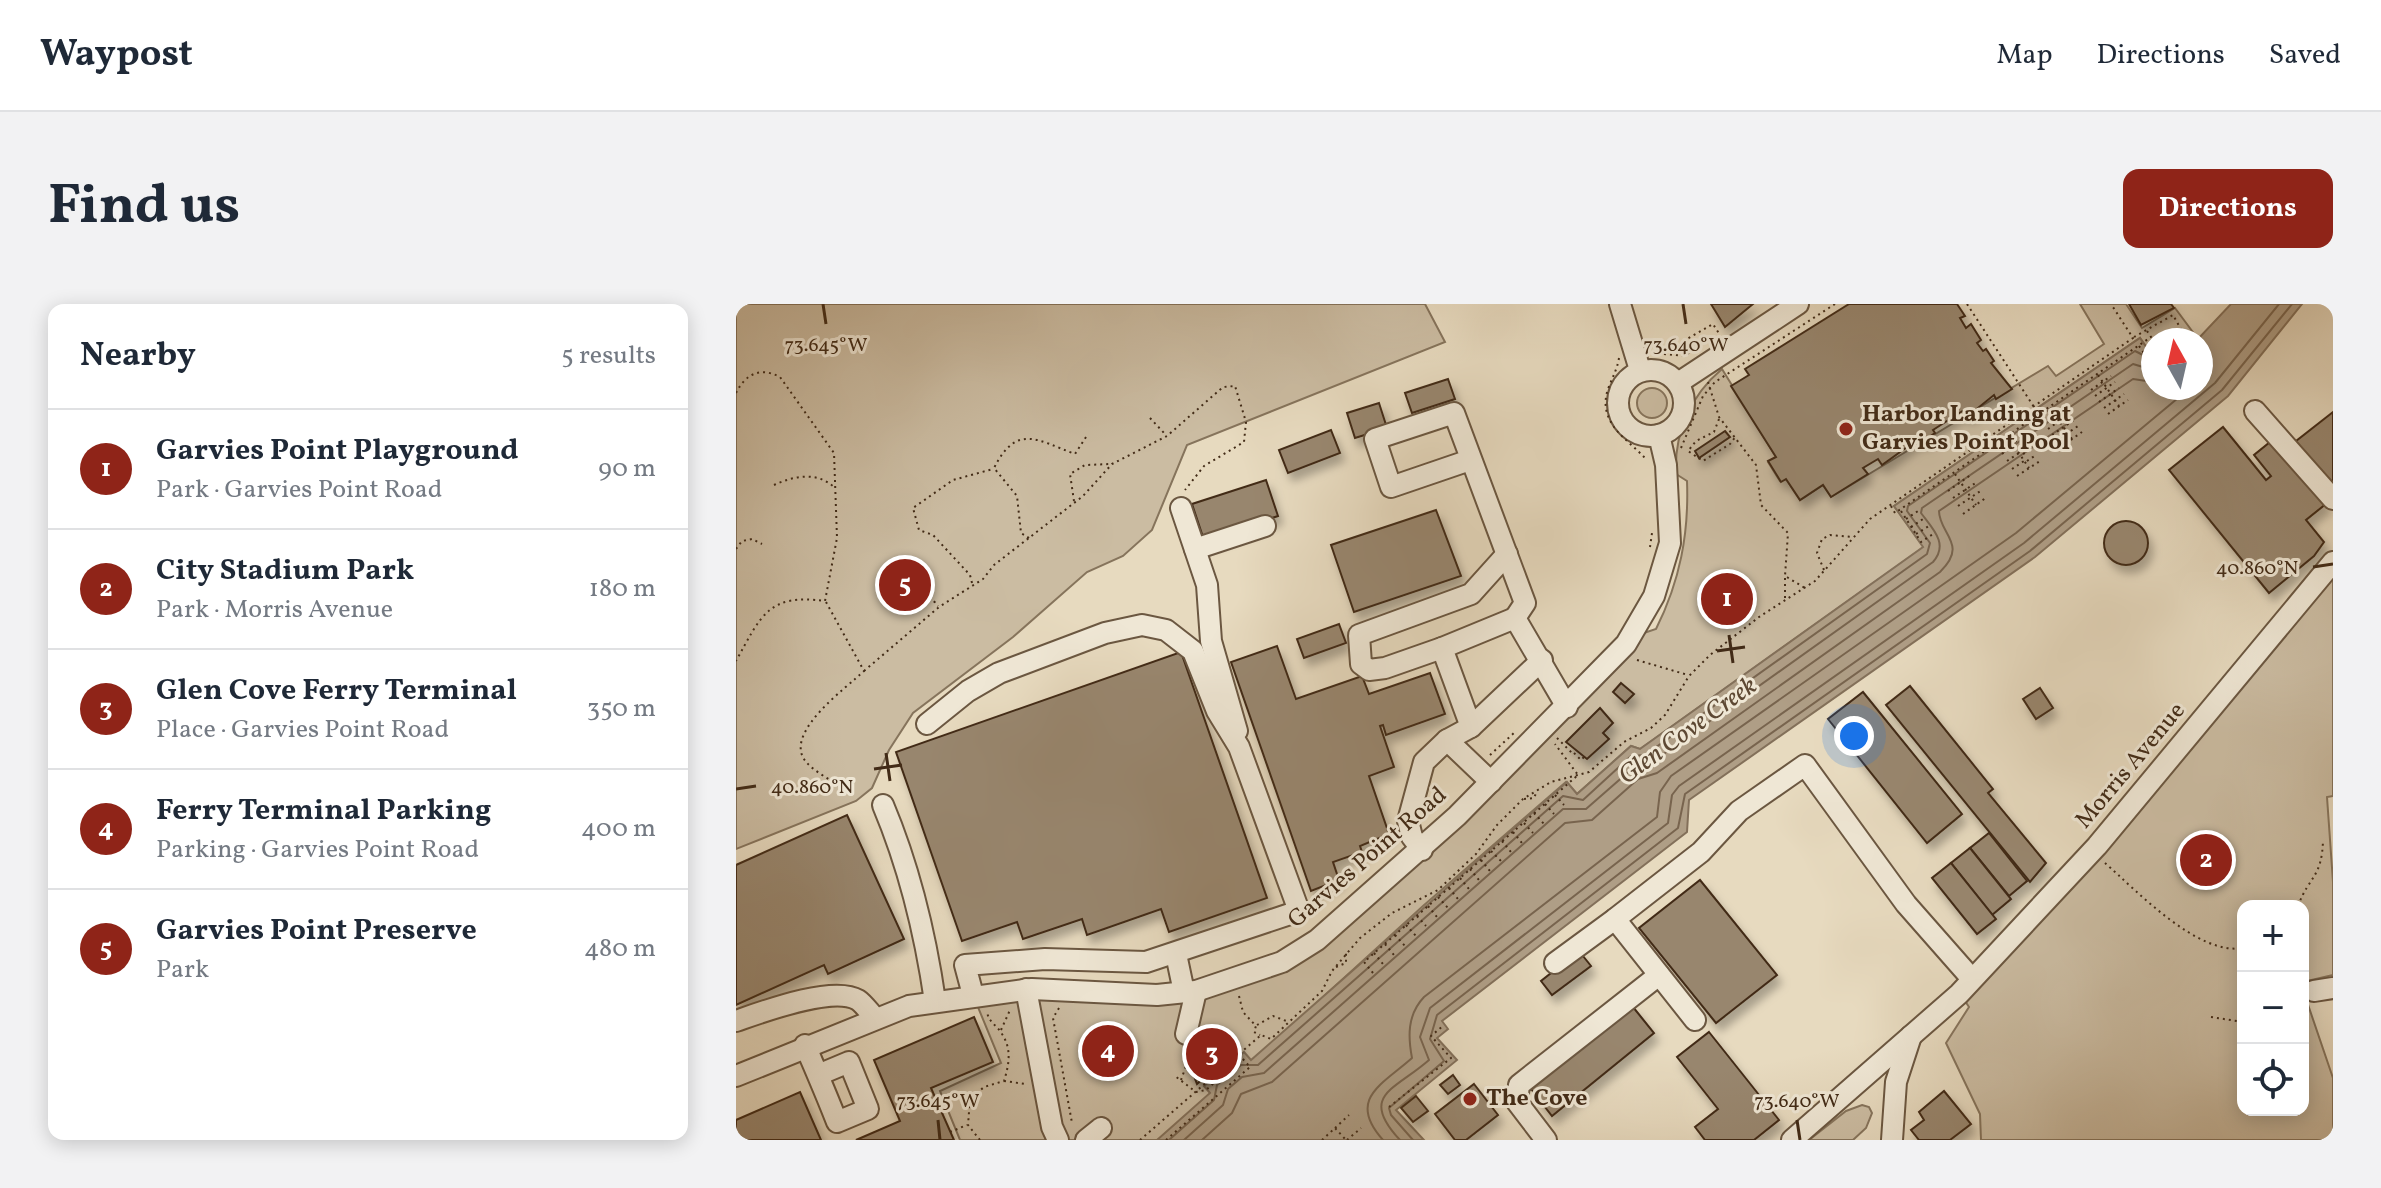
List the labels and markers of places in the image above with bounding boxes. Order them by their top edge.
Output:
place label: Harbor Landing at Garvies Point Pool [1862,398,2071,460]
marker: Harbor Landing at Garvies Point Pool [1837,420,1855,438]
pin: 5 [879,555,931,615]
pin: 1 [1701,569,1753,629]
pin: 2 [2180,830,2232,890]
pin: 4 [1082,1021,1134,1081]
pin: 3 [1186,1024,1238,1084]
place label: The Cove [1486,1082,1588,1116]
marker: The Cove [1461,1090,1479,1108]

